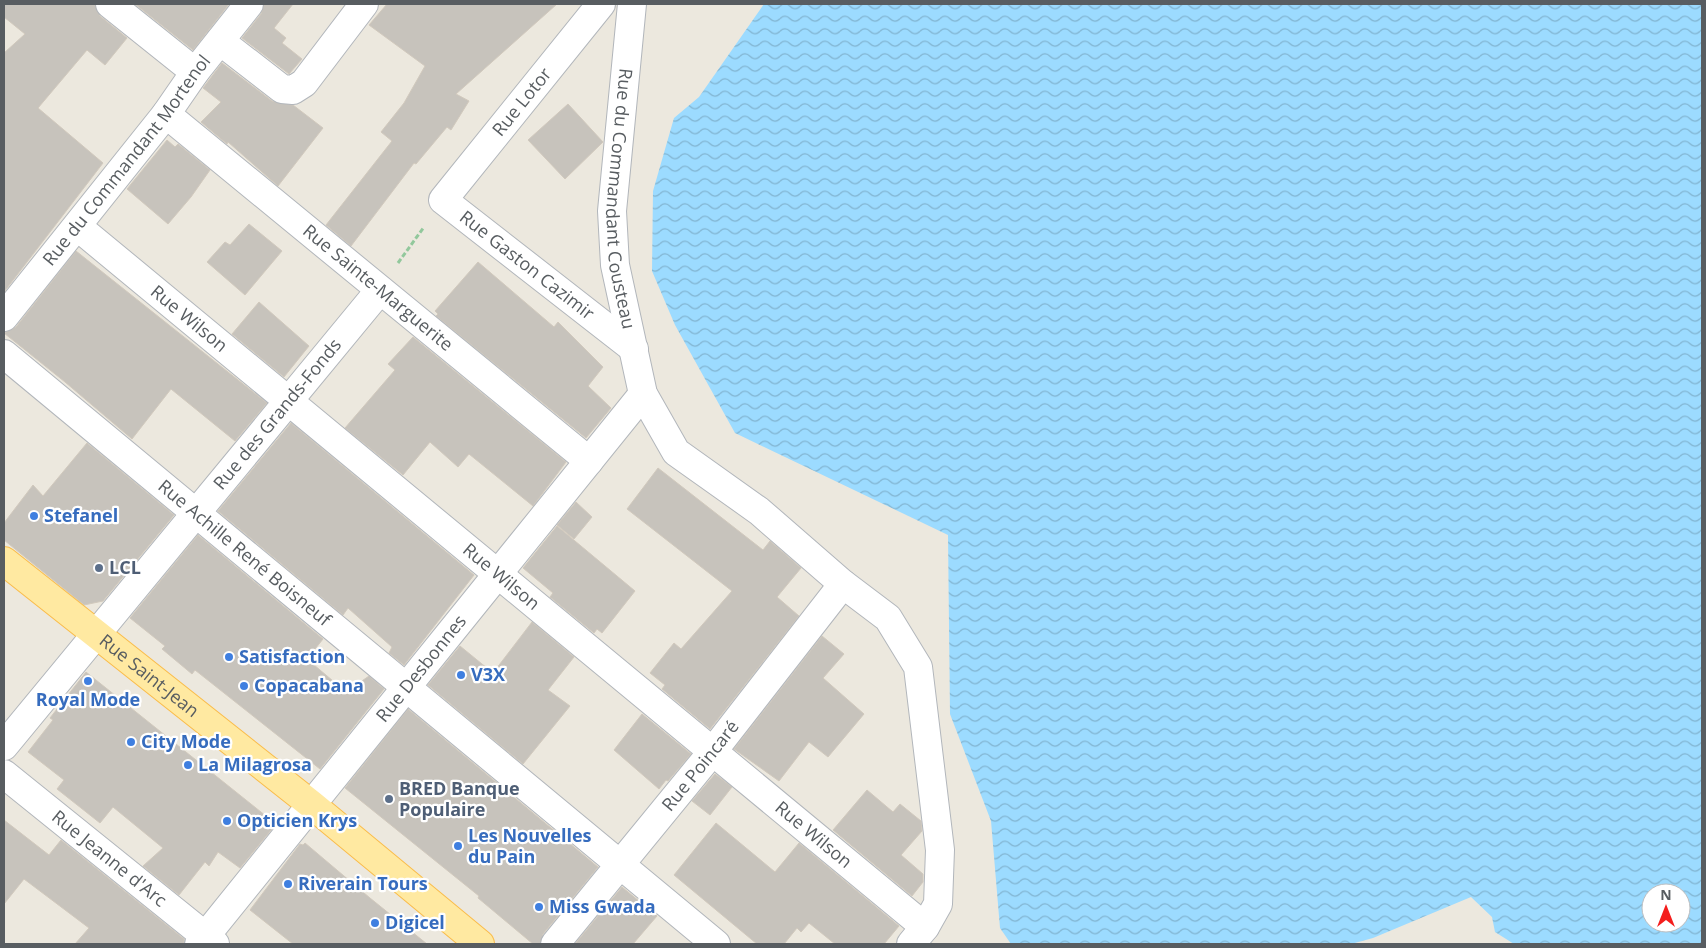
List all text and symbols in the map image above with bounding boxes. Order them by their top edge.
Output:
street label: Rue du Commandant Mortenol [37,49,215,270]
street label: Rue Lotor [486,62,557,141]
street label: Rue du Commandant Cousteau [601,67,642,331]
street label: Rue Gaston Cazimir [455,204,600,325]
street label: Rue Sainte-Marguerite [298,218,459,356]
street label: Rue Wilson [146,279,233,357]
street label: Rue des Grands-Fonds [207,333,346,494]
street label: Rue Achille René Boisneuf [154,474,337,631]
place label: Stefanel [44,503,118,527]
marker: Stefanel [28,510,40,522]
street label: Rue Wilson [458,537,545,615]
place label: LCL [109,555,141,579]
marker: LCL [93,562,105,574]
street label: Rue Desbonnes [370,609,471,727]
street label: Rue Saint-Jean [95,628,204,722]
place label: Satisfaction [239,644,345,668]
marker: Satisfaction [223,651,235,663]
place label: V3X [471,662,505,686]
marker: V3X [455,669,467,681]
place label: Copacabana [254,673,364,697]
marker: Royal Mode [82,675,94,687]
marker: Copacabana [238,680,250,692]
place label: Royal Mode [36,687,140,711]
street label: Rue Poincaré [656,715,744,816]
place label: City Mode [141,729,231,753]
marker: City Mode [125,736,137,748]
place label: La Milagrosa [198,752,312,776]
marker: La Milagrosa [182,759,194,771]
place label: BRED Banque Populaire [399,776,520,821]
marker: BRED Banque Populaire [383,793,395,805]
street label: Rue Wilson [770,795,858,873]
street label: Rue Jeanne d'Arc [47,804,173,912]
place label: Opticien Krys [237,808,357,832]
marker: Opticien Krys [221,815,233,827]
place label: Les Nouvelles du Pain [468,823,592,868]
marker: Les Nouvelles du Pain [452,840,464,852]
place label: Riverain Tours [298,871,428,895]
marker: Riverain Tours [282,878,294,890]
north arrow [1641,883,1691,933]
text: N [1660,885,1672,904]
place label: Miss Gwada [549,894,656,918]
marker: Miss Gwada [533,901,545,913]
place label: Digicel [385,910,445,934]
marker: Digicel [369,917,381,929]

